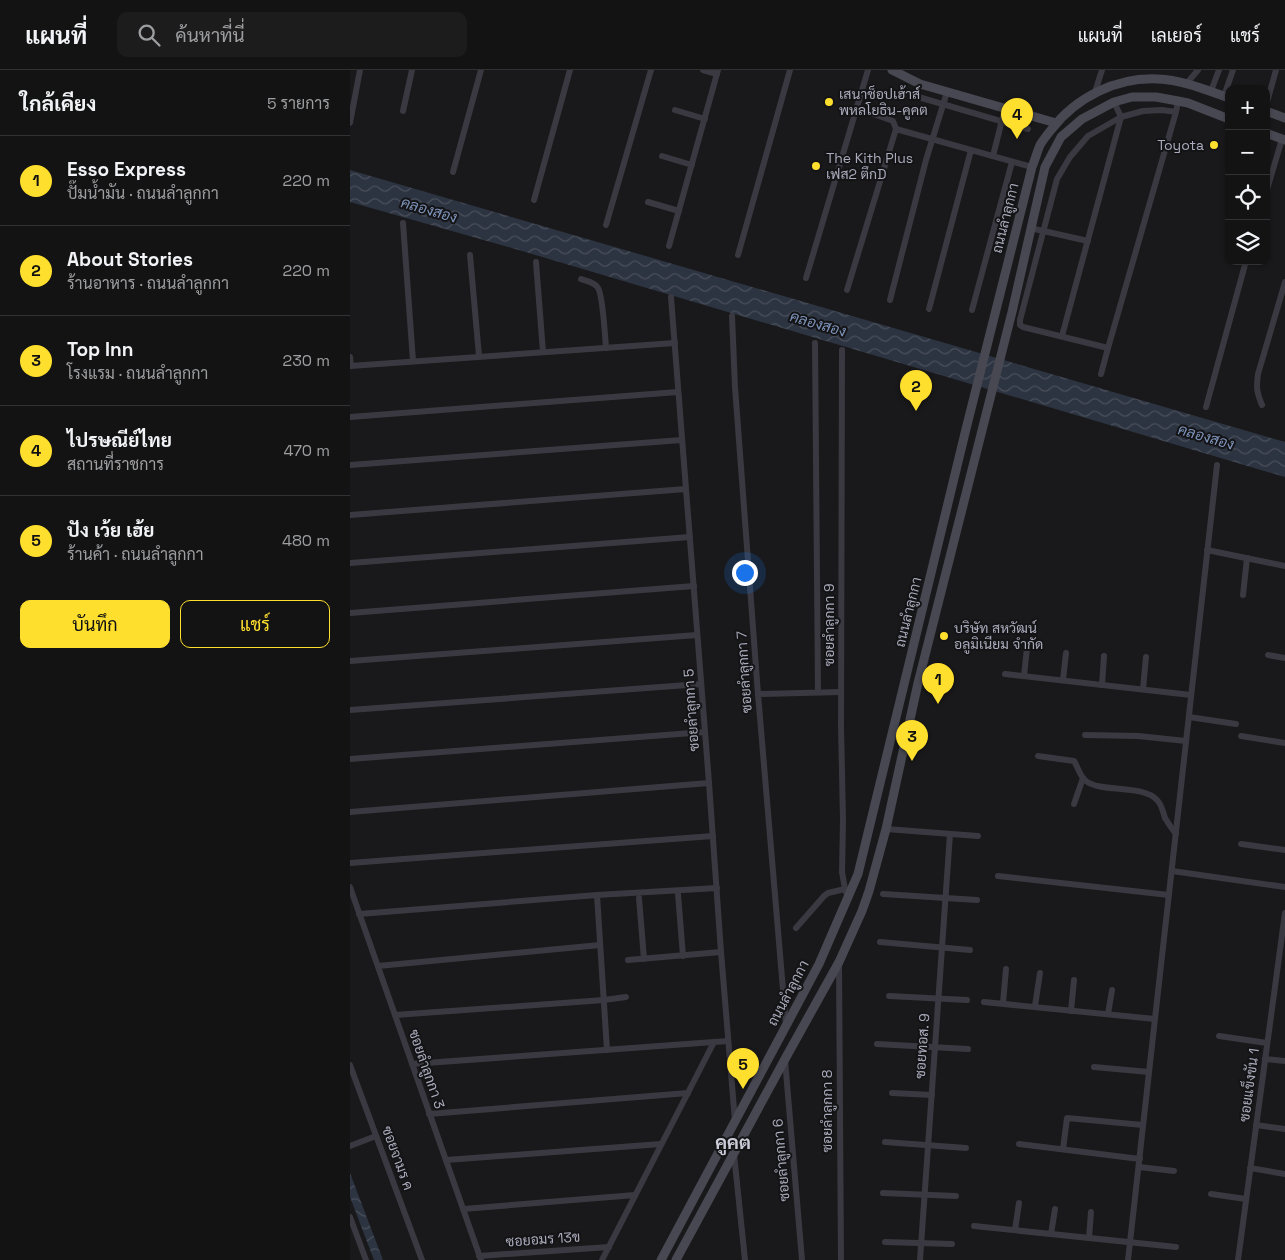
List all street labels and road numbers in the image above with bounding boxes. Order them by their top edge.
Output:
street label: ถนนลำลูกกา [988,181,1023,255]
street label: ถนนลำลูกกา [891,575,926,649]
street label: ซอยลำลูกกา 9 [820,584,839,666]
street label: ซอยลำลูกกา 7 [732,630,757,714]
street label: ซอยลำลูกกา 5 [679,668,704,752]
street label: ถนนลำลูกกา [763,957,814,1029]
street label: ซอยทอส. 9 [911,1013,933,1079]
street label: ซอยลำลูกกา 3 [404,1027,449,1111]
street label: ซอยแข็งขัน 1 [1235,1047,1263,1123]
street label: ซอยลำลูกกา 8 [818,1069,837,1153]
street label: ซอยลำลูกกา 6 [768,1118,795,1202]
street label: ซอยจามร ค [378,1124,418,1192]
street label: ซอยอมร 13ข [505,1227,581,1251]

